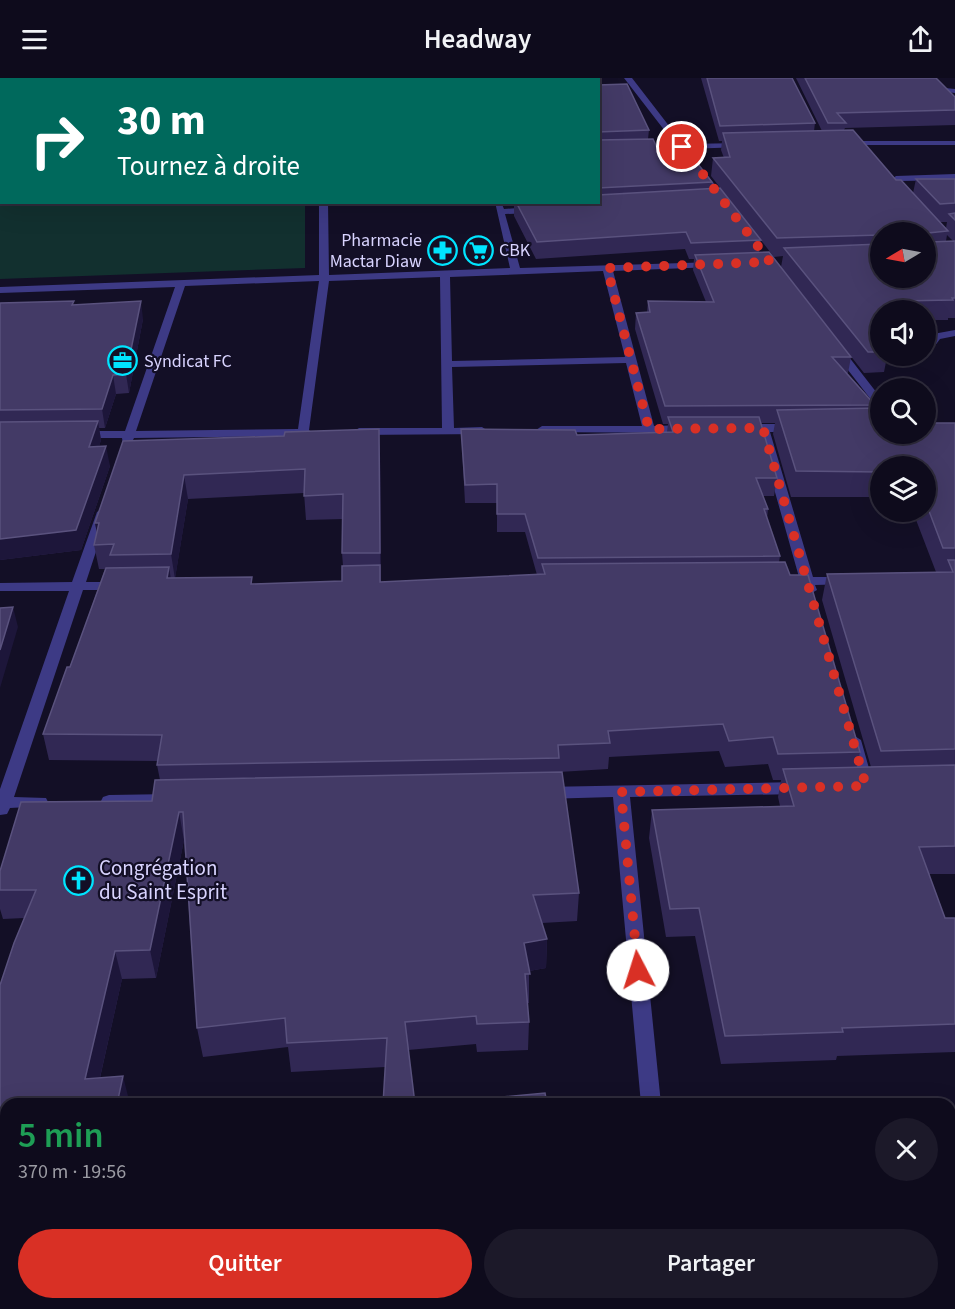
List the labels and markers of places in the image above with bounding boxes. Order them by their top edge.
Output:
pin [656,121,707,172]
place label: Pharmacie Mactar Diaw [330,228,422,274]
pharmacy icon: Pharmacie Mactar Diaw [427,234,459,266]
supermarket icon: CBK [462,234,494,266]
place label: CBK [499,238,531,263]
office icon: Syndicat FC [107,345,139,377]
place label: Syndicat FC [144,349,232,374]
place label: Congrégation du Saint Esprit [99,853,227,907]
church icon: Congrégation du Saint Esprit [62,864,94,896]

